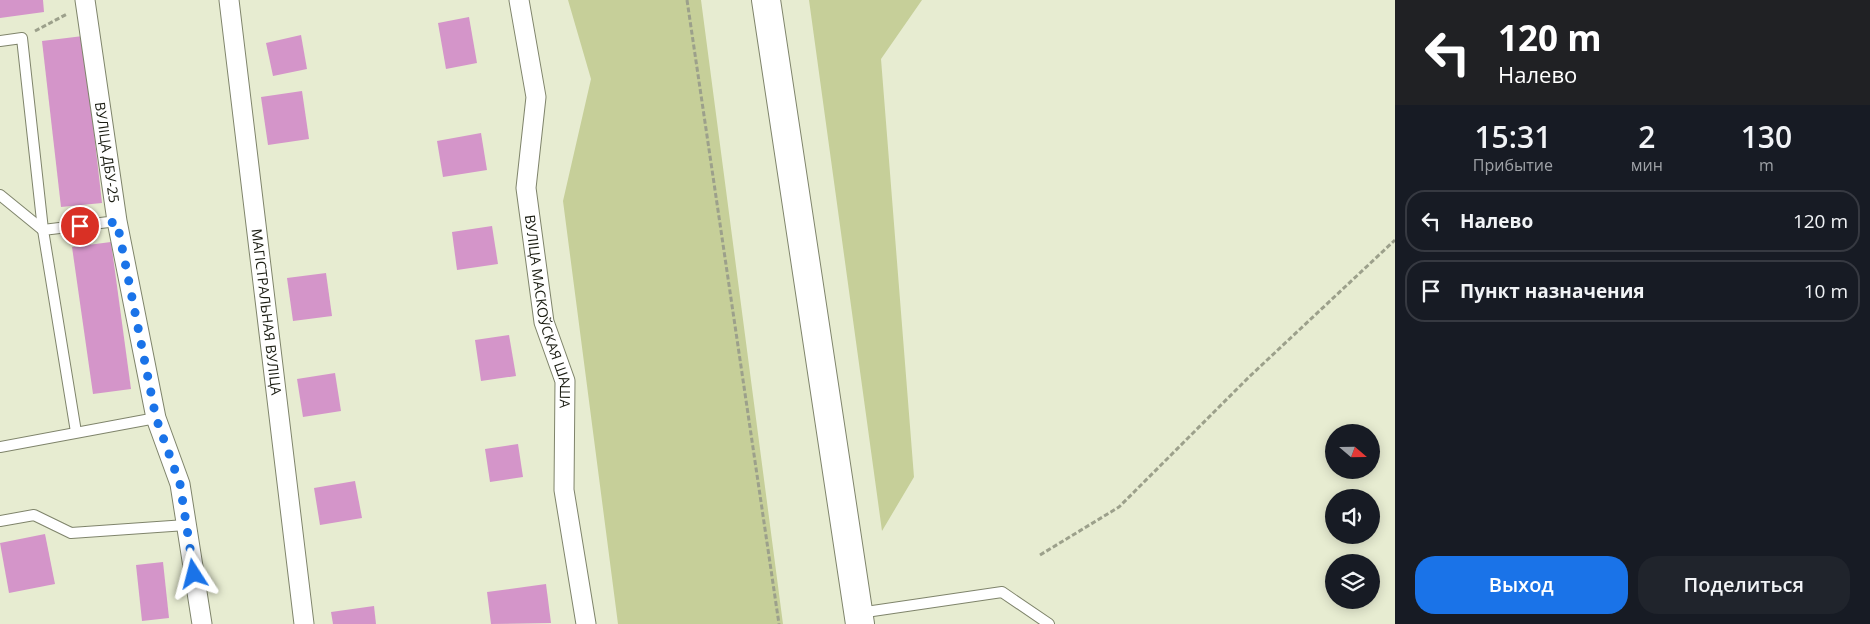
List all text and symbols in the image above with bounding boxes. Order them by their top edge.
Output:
text: 120 m [1498,14,1602,61]
icon: left [1415,20,1480,85]
text: Налево [1498,59,1577,89]
street label: ВУЛІЦА ДБУ-25 [91,101,124,204]
text: 15:31 [1474,116,1551,157]
text: 2 [1638,116,1655,157]
text: 130 [1741,116,1792,157]
text: Прибытие [1473,154,1553,176]
text: мин [1631,154,1663,176]
text: m [1759,154,1774,176]
pin [59,205,101,247]
icon: left [1417,207,1445,235]
text: Налево [1460,208,1533,234]
text: 120 m [1793,208,1848,234]
icon: arrive [66,212,94,240]
street label: ВУЛІЦА МАСКОЎСКАЯ ШАША [521,213,576,408]
street label: МАГІСТРАЛЬНАЯ ВУЛІЦА [248,227,286,396]
icon: arrive [1417,277,1445,305]
text: Пункт назначения [1460,278,1645,304]
text: 10 m [1804,278,1848,304]
north arrow [1325,424,1380,479]
map controls [1325,424,1380,609]
button: sound [1325,489,1380,544]
position arrow [167,547,219,599]
button: layers [1325,554,1380,609]
button: Выход [1415,556,1628,614]
button: Поделиться [1638,556,1850,614]

